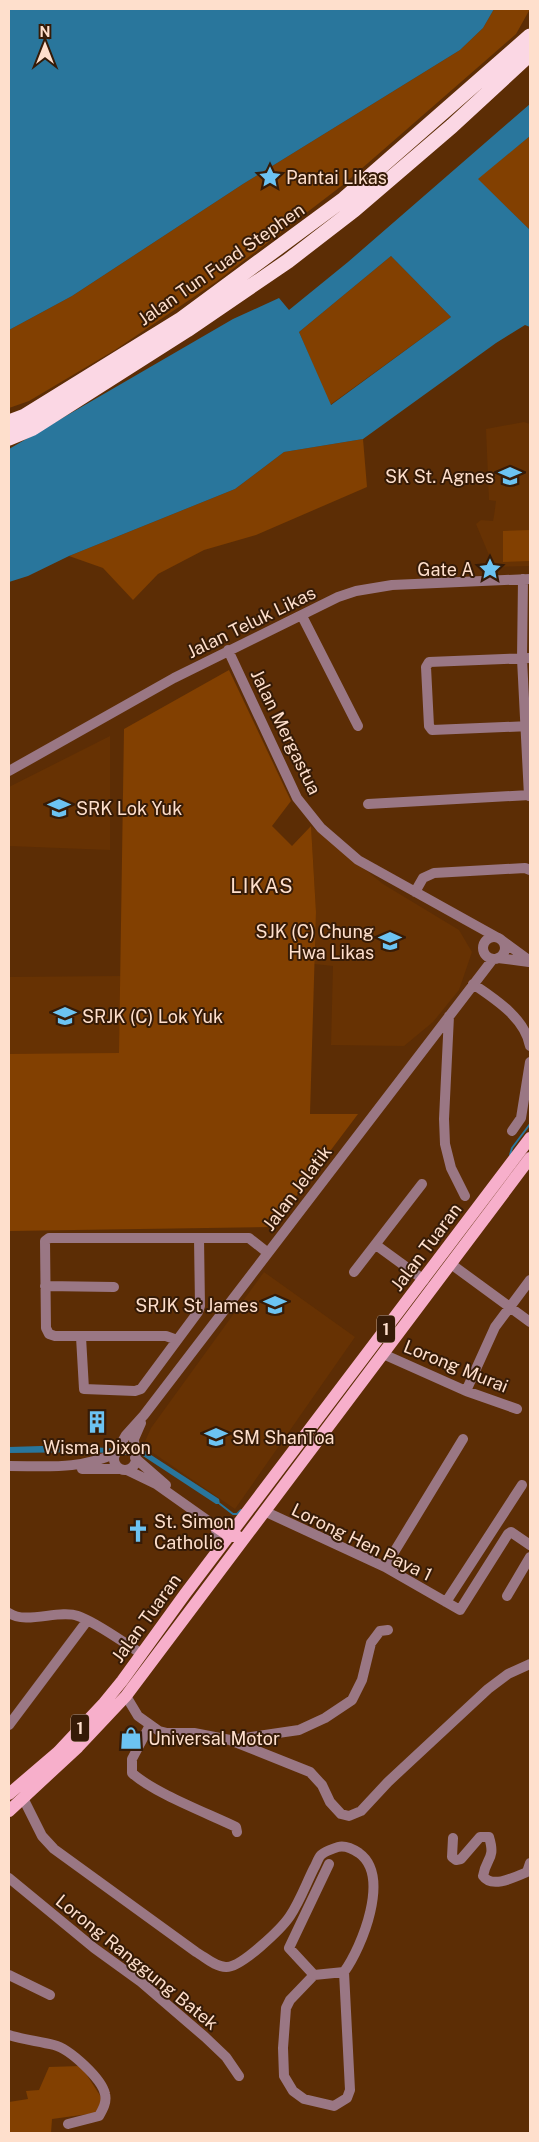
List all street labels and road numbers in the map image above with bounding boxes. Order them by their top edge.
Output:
street label: Jalan Tun Fuad Stephen [134,198,308,330]
street label: Jalan Teluk Likas [183,582,319,662]
street label: Jalan Mergastua [247,666,325,798]
street label: Jalan Jelatik [258,1141,336,1235]
street label: Jalan Tuaran [386,1199,466,1295]
road number: 1 [377,1316,395,1342]
street label: Lorong Murai [401,1335,511,1397]
street label: Lorong Hen Paya 1 [288,1499,436,1585]
street label: Jalan Tuaran [107,1570,185,1666]
road number: 1 [71,1715,89,1742]
street label: Lorong Ranggung Batek [52,1890,222,2034]

